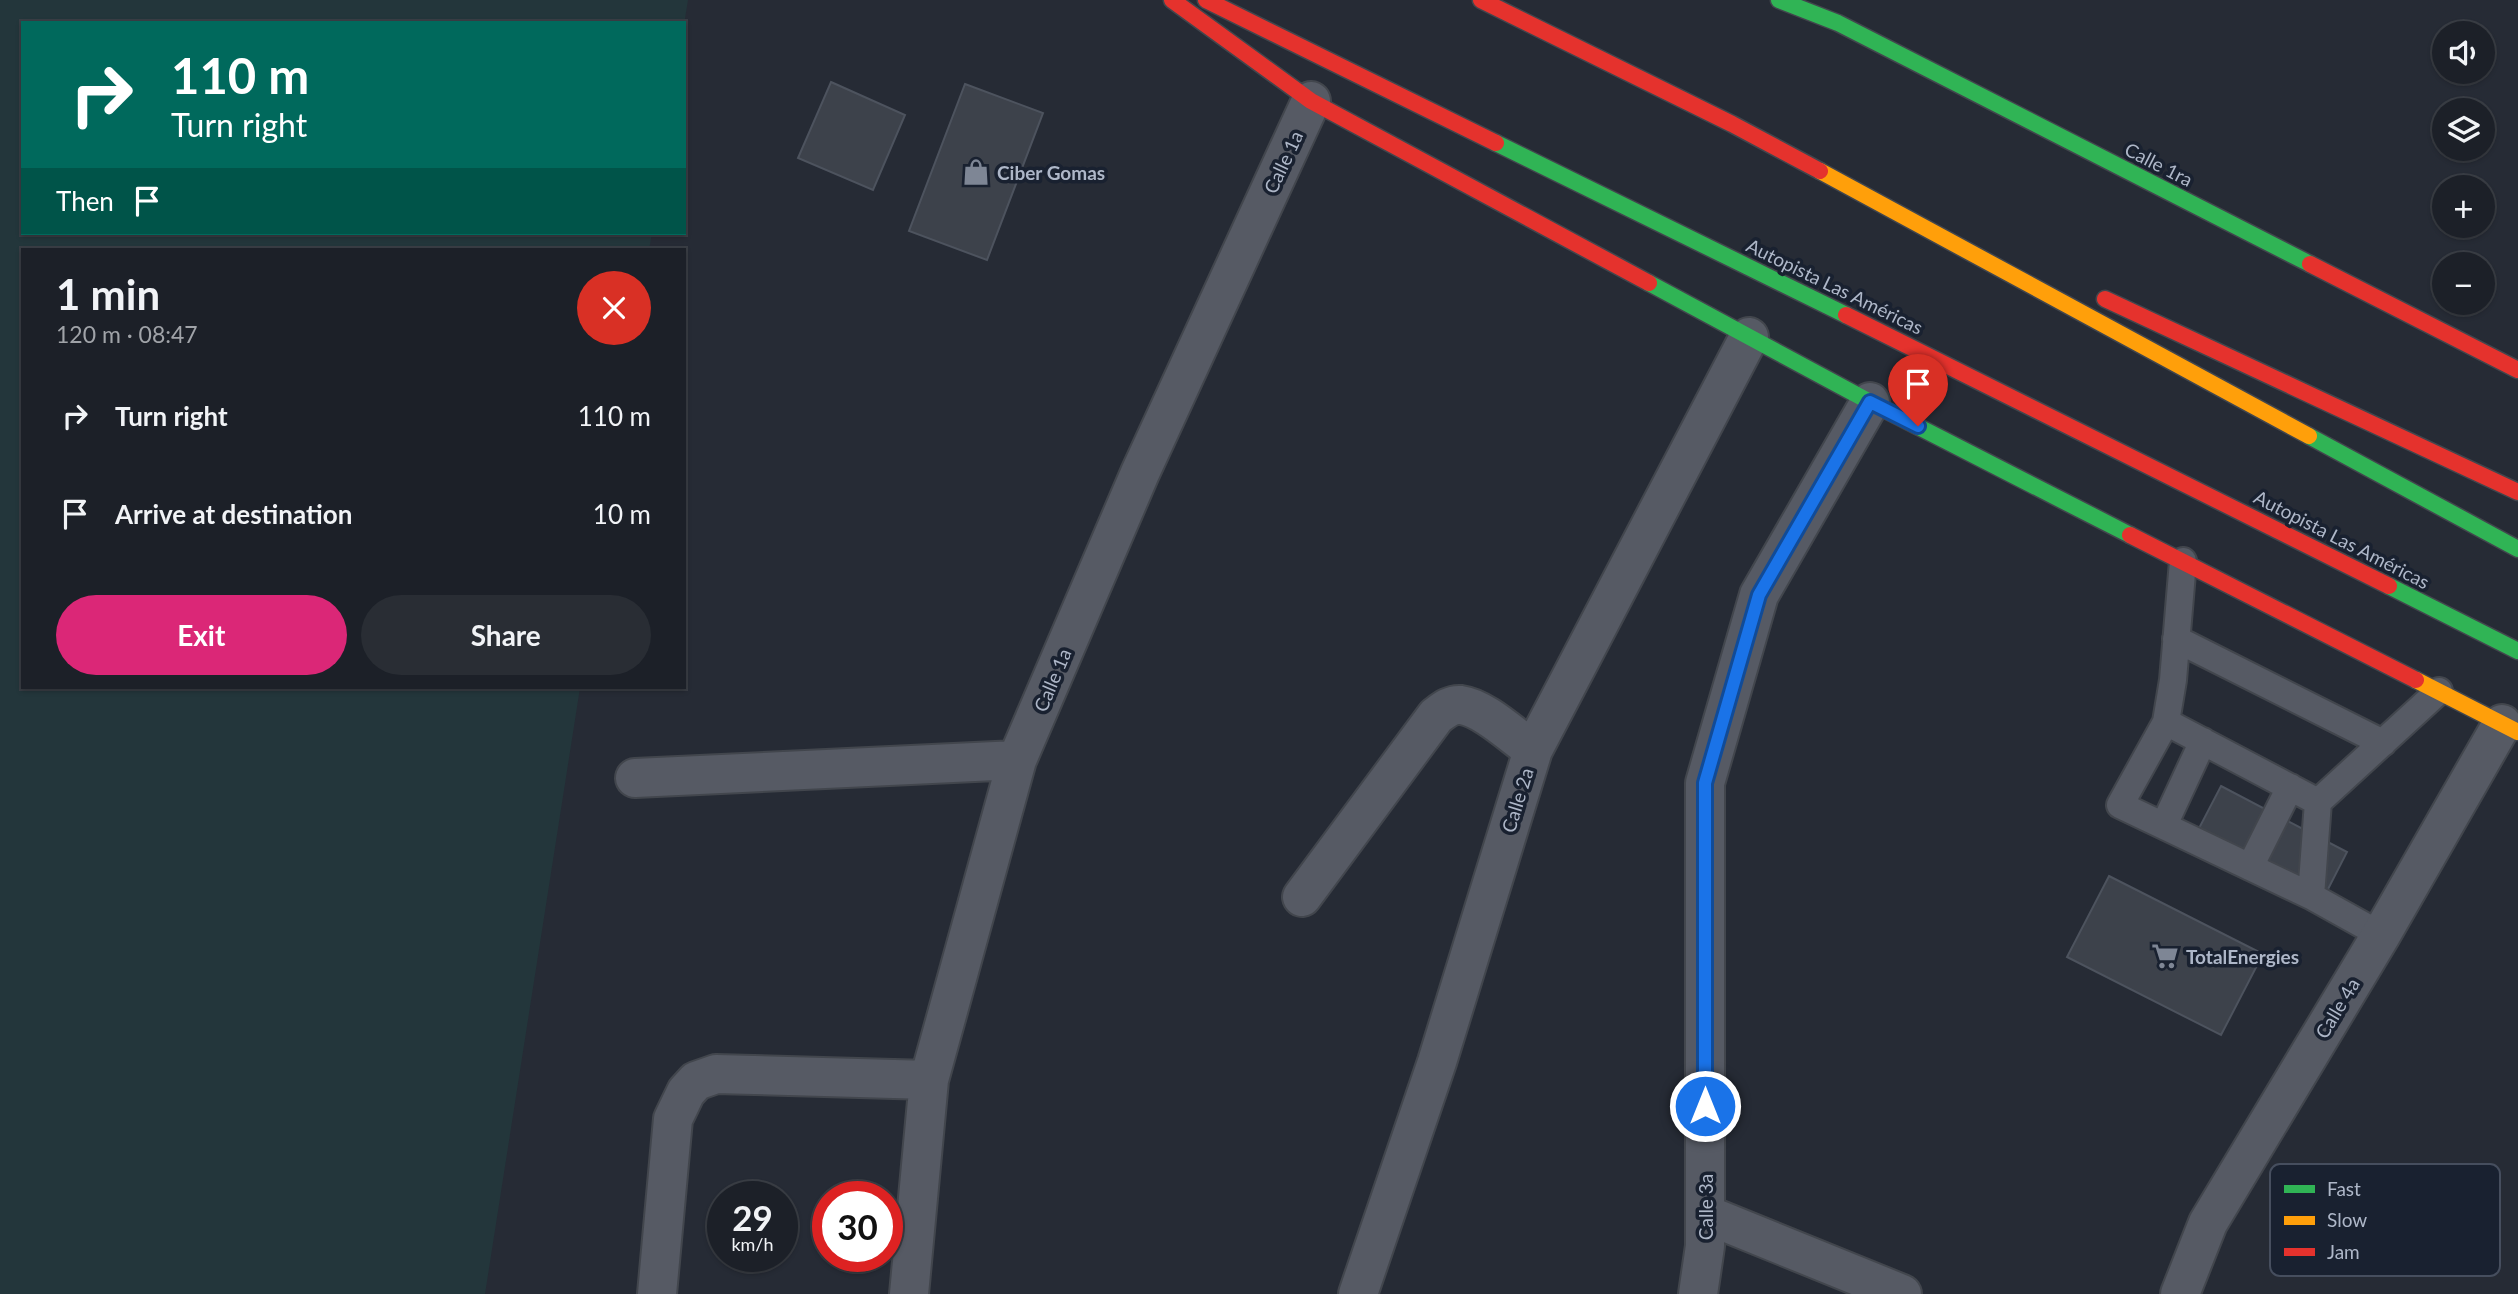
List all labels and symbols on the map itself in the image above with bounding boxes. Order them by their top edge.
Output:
street label: Calle 1a [1259,127,1307,197]
street label: Calle 1ra [2121,137,2197,191]
shop icon: Ciber Gomas [961,157,991,187]
place label: Ciber Gomas [997,161,1105,184]
street label: Autopista Las Américas [1743,233,1927,339]
pin [1888,354,1948,426]
street label: Autopista Las Américas [2250,485,2434,593]
street label: Calle 1a [1028,645,1076,715]
street label: Calle 2a [1496,765,1538,835]
supermarket icon: TotalEnergies [2150,941,2180,971]
place label: TotalEnergies [2186,945,2299,968]
street label: Calle 4a [2310,974,2364,1042]
position arrow [1668,1069,1742,1143]
legend [2270,1164,2500,1276]
street label: Calle 3a [1694,1174,1717,1240]
text: Fast [2327,1177,2361,1200]
speed limit sign: 30 [812,1181,903,1272]
text: Slow [2327,1208,2367,1231]
text: Jam [2327,1240,2360,1263]

